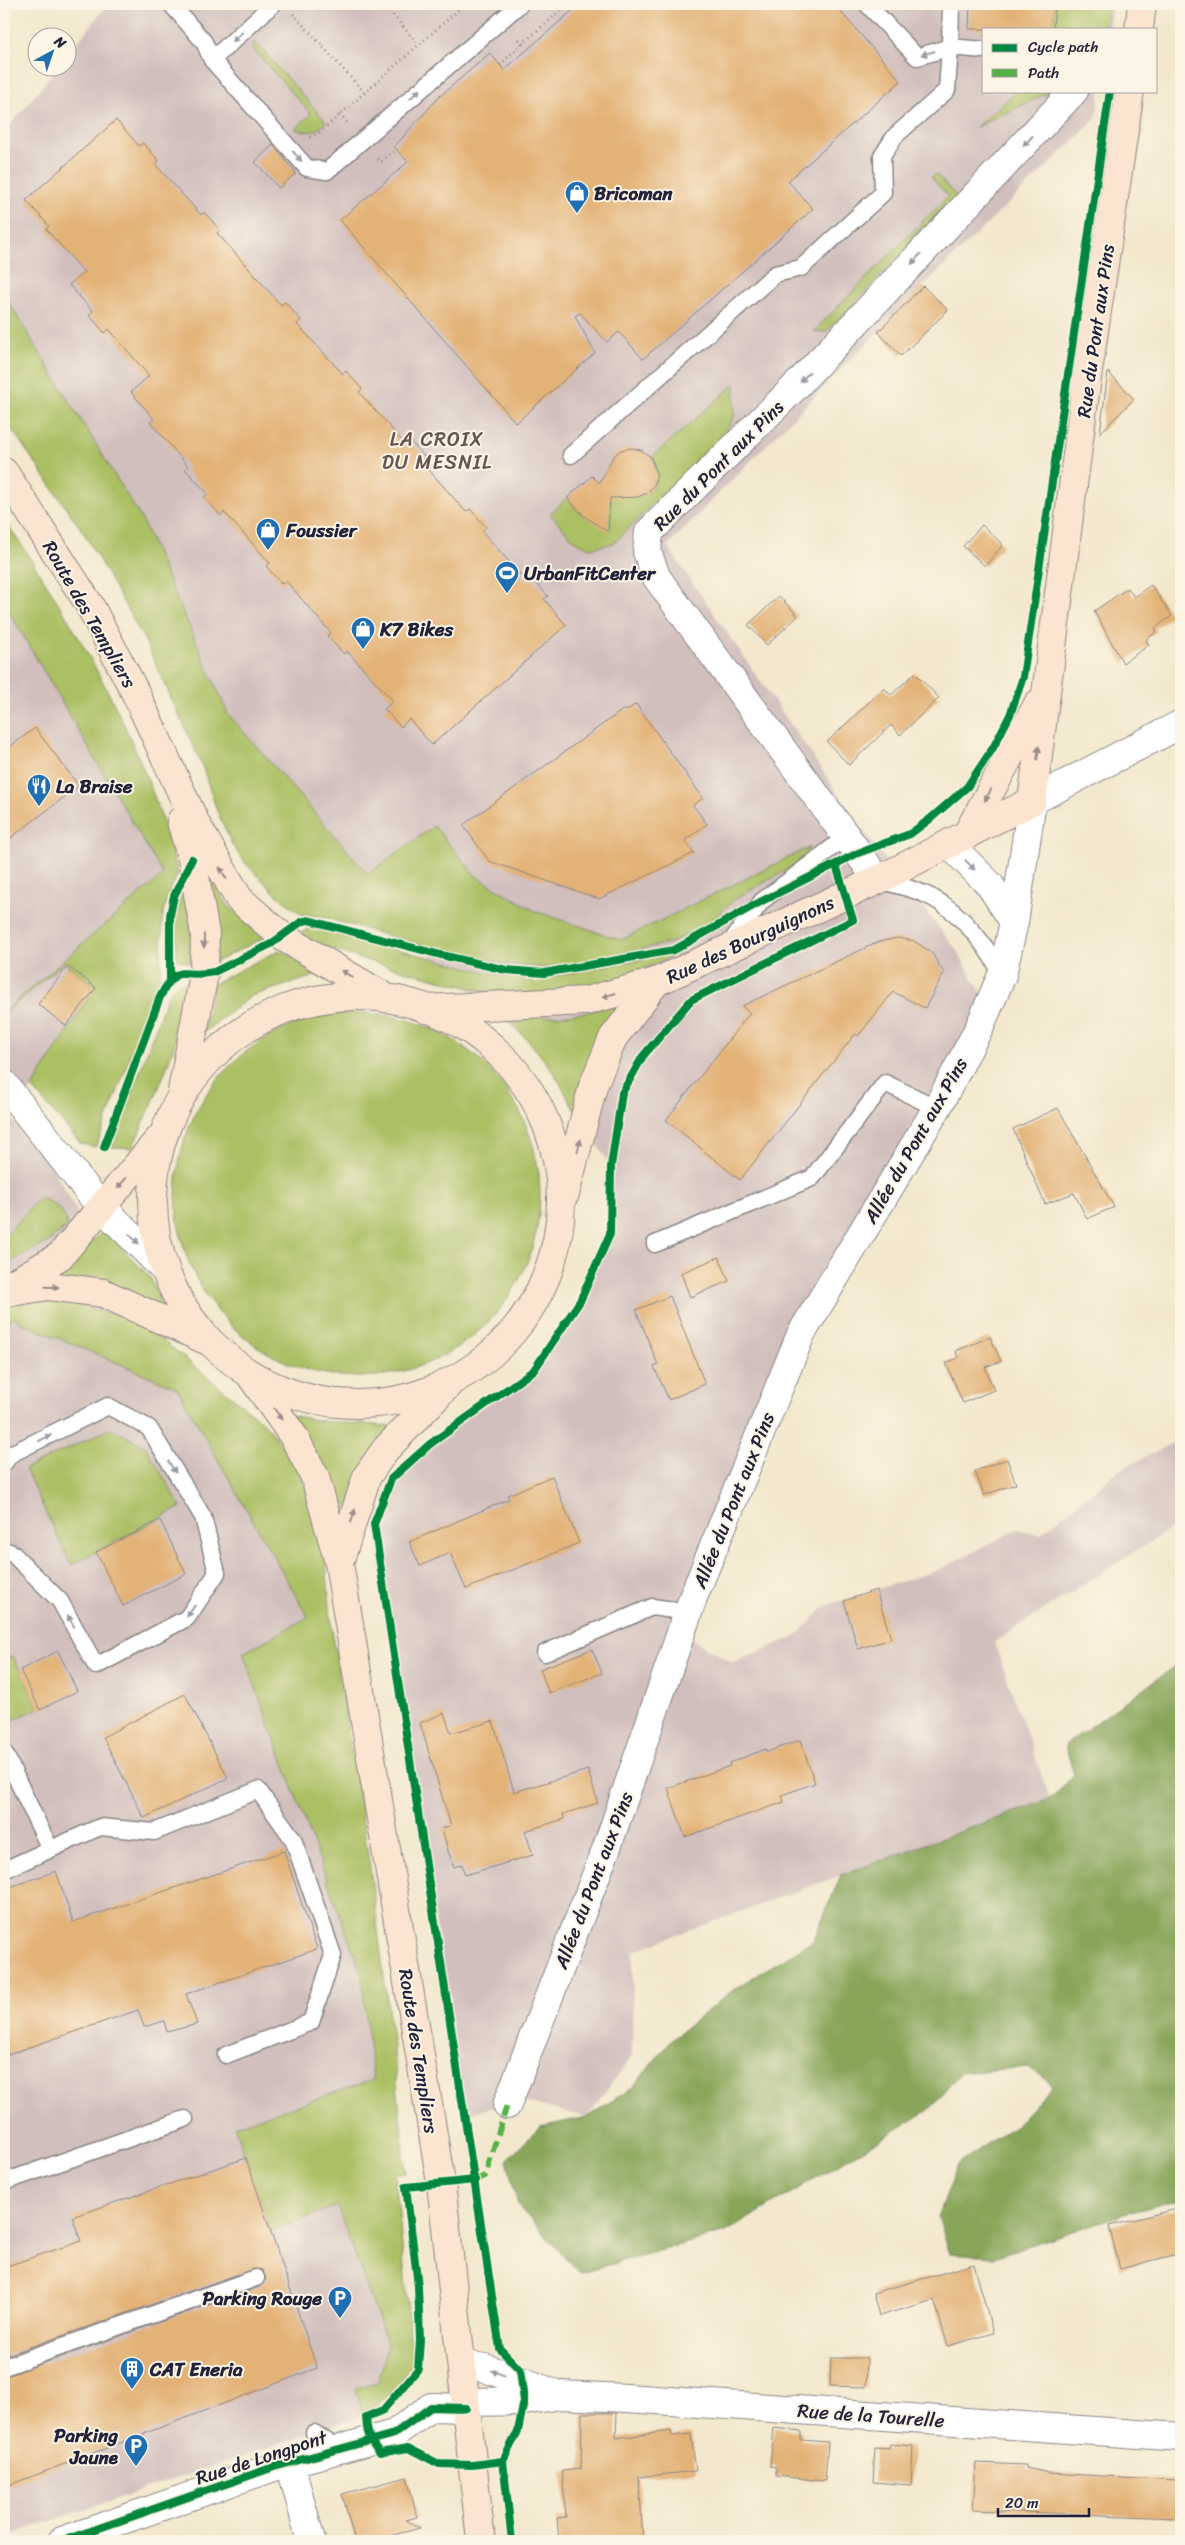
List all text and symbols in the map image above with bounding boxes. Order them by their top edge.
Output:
north arrow [28,28,78,78]
legend [982,28,1158,92]
text: N [48,29,72,55]
one-way arrow [232,31,244,43]
text: Cycle path [1028,34,1099,60]
one-way arrow [920,50,935,58]
text: Path [1028,60,1059,86]
one-way arrow [408,88,420,100]
one-way arrow [1022,135,1034,147]
one-way arrow [291,150,303,162]
place label: Bricoman [594,177,673,210]
shop icon: Bricoman [564,180,590,214]
street label: Rue du Pont aux Pins [1067,242,1124,420]
one-way arrow [910,253,922,265]
one-way arrow [799,371,811,383]
street label: Rue du Pont aux Pins [645,392,792,539]
district label: LA CROIX DU MESNIL [382,422,492,480]
place label: Foussier [285,514,358,547]
shop icon: Foussier [255,517,281,551]
street label: Route des Templiers [34,534,146,695]
place label: UrbanFitCenter [524,557,657,590]
sports icon: UrbanFitCenter [494,560,520,594]
place label: K7 Bikes [379,613,455,646]
shop icon: K7 Bikes [350,616,376,650]
one-way arrow [1034,745,1042,761]
place label: La Braise [56,770,133,803]
restaurant icon: La Braise [26,773,52,807]
one-way arrow [984,788,993,802]
one-way arrow [964,859,976,871]
one-way arrow [218,867,227,880]
street label: Rue des Bourguignons [661,886,840,993]
one-way arrow [200,934,208,950]
one-way arrow [340,970,353,979]
one-way arrow [602,991,617,999]
street label: Allée du Pont aux Pins [854,1051,977,1231]
one-way arrow [575,1139,583,1154]
one-way arrow [116,1177,127,1190]
one-way arrow [127,1232,139,1244]
one-way arrow [44,1283,60,1291]
street label: Allée du Pont aux Pins [683,1407,784,1594]
one-way arrow [273,1408,283,1421]
one-way arrow [38,1434,52,1442]
one-way arrow [168,1460,177,1473]
one-way arrow [349,1509,357,1524]
one-way arrow [186,1604,196,1618]
one-way arrow [67,1614,75,1629]
street label: Allée du Pont aux Pins [544,1787,643,1975]
street label: Route des Templiers [389,1966,448,2136]
place label: Parking Rouge [202,2282,322,2315]
parking icon: Parking Rouge [327,2285,353,2319]
place label: CAT Eneria [149,2353,243,2386]
building icon: CAT Eneria [119,2356,145,2390]
one-way arrow [490,2369,505,2377]
street label: Rue de la Tourelle [796,2394,946,2437]
place label: Parking Jaune [54,2419,119,2474]
street label: Rue de Longpont [191,2420,332,2494]
parking icon: Parking Jaune [123,2433,149,2467]
scale bar [998,2485,1089,2517]
text: 20 m [1005,2490,1039,2516]

